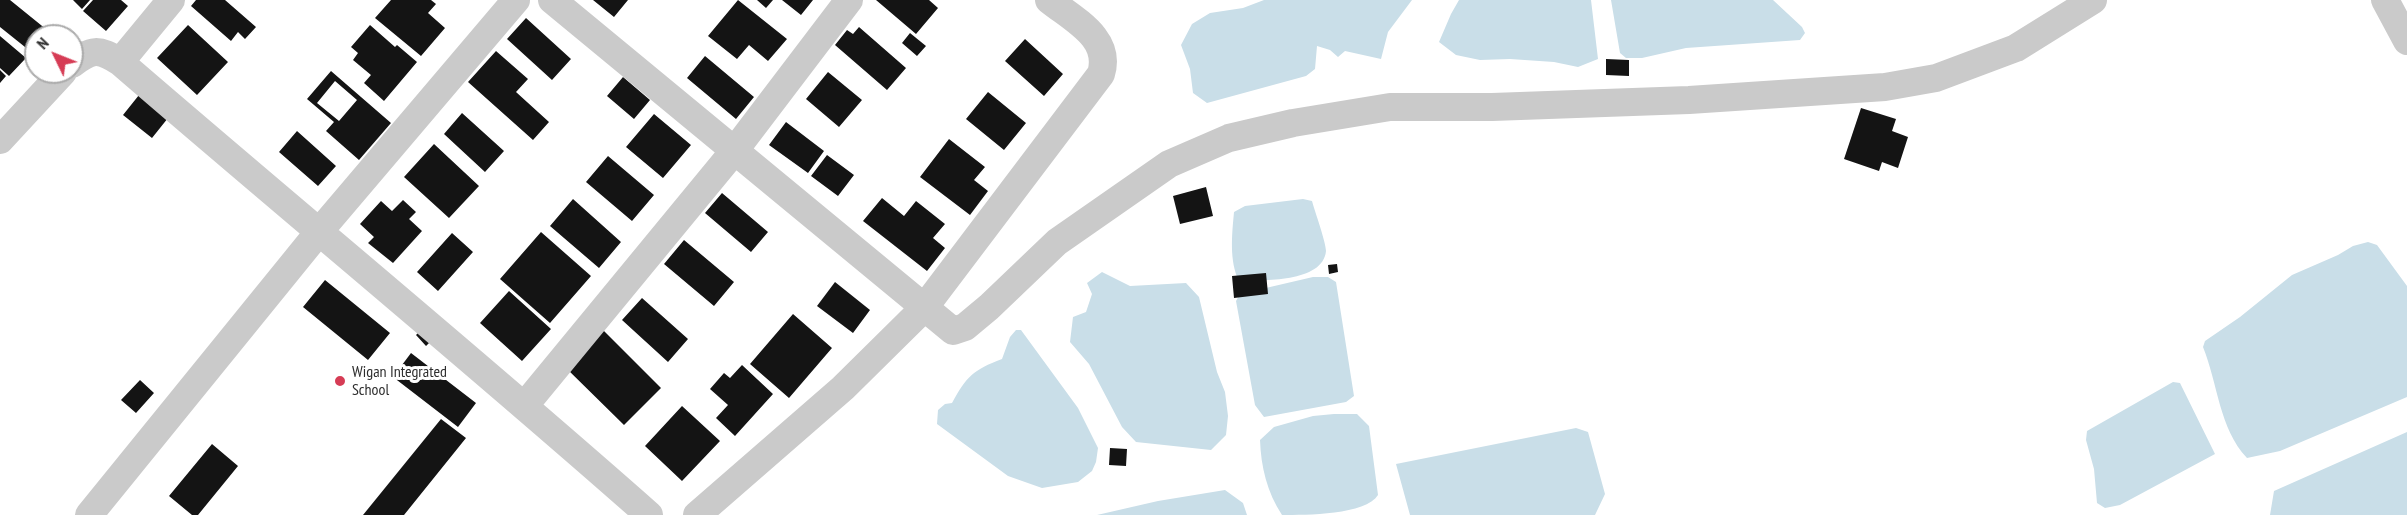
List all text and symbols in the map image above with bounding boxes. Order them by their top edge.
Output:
north arrow [24,24,84,84]
text: N [32,33,53,53]
place label: Wigan Integrated School [352,362,447,400]
marker: Wigan Integrated School [333,374,347,388]

